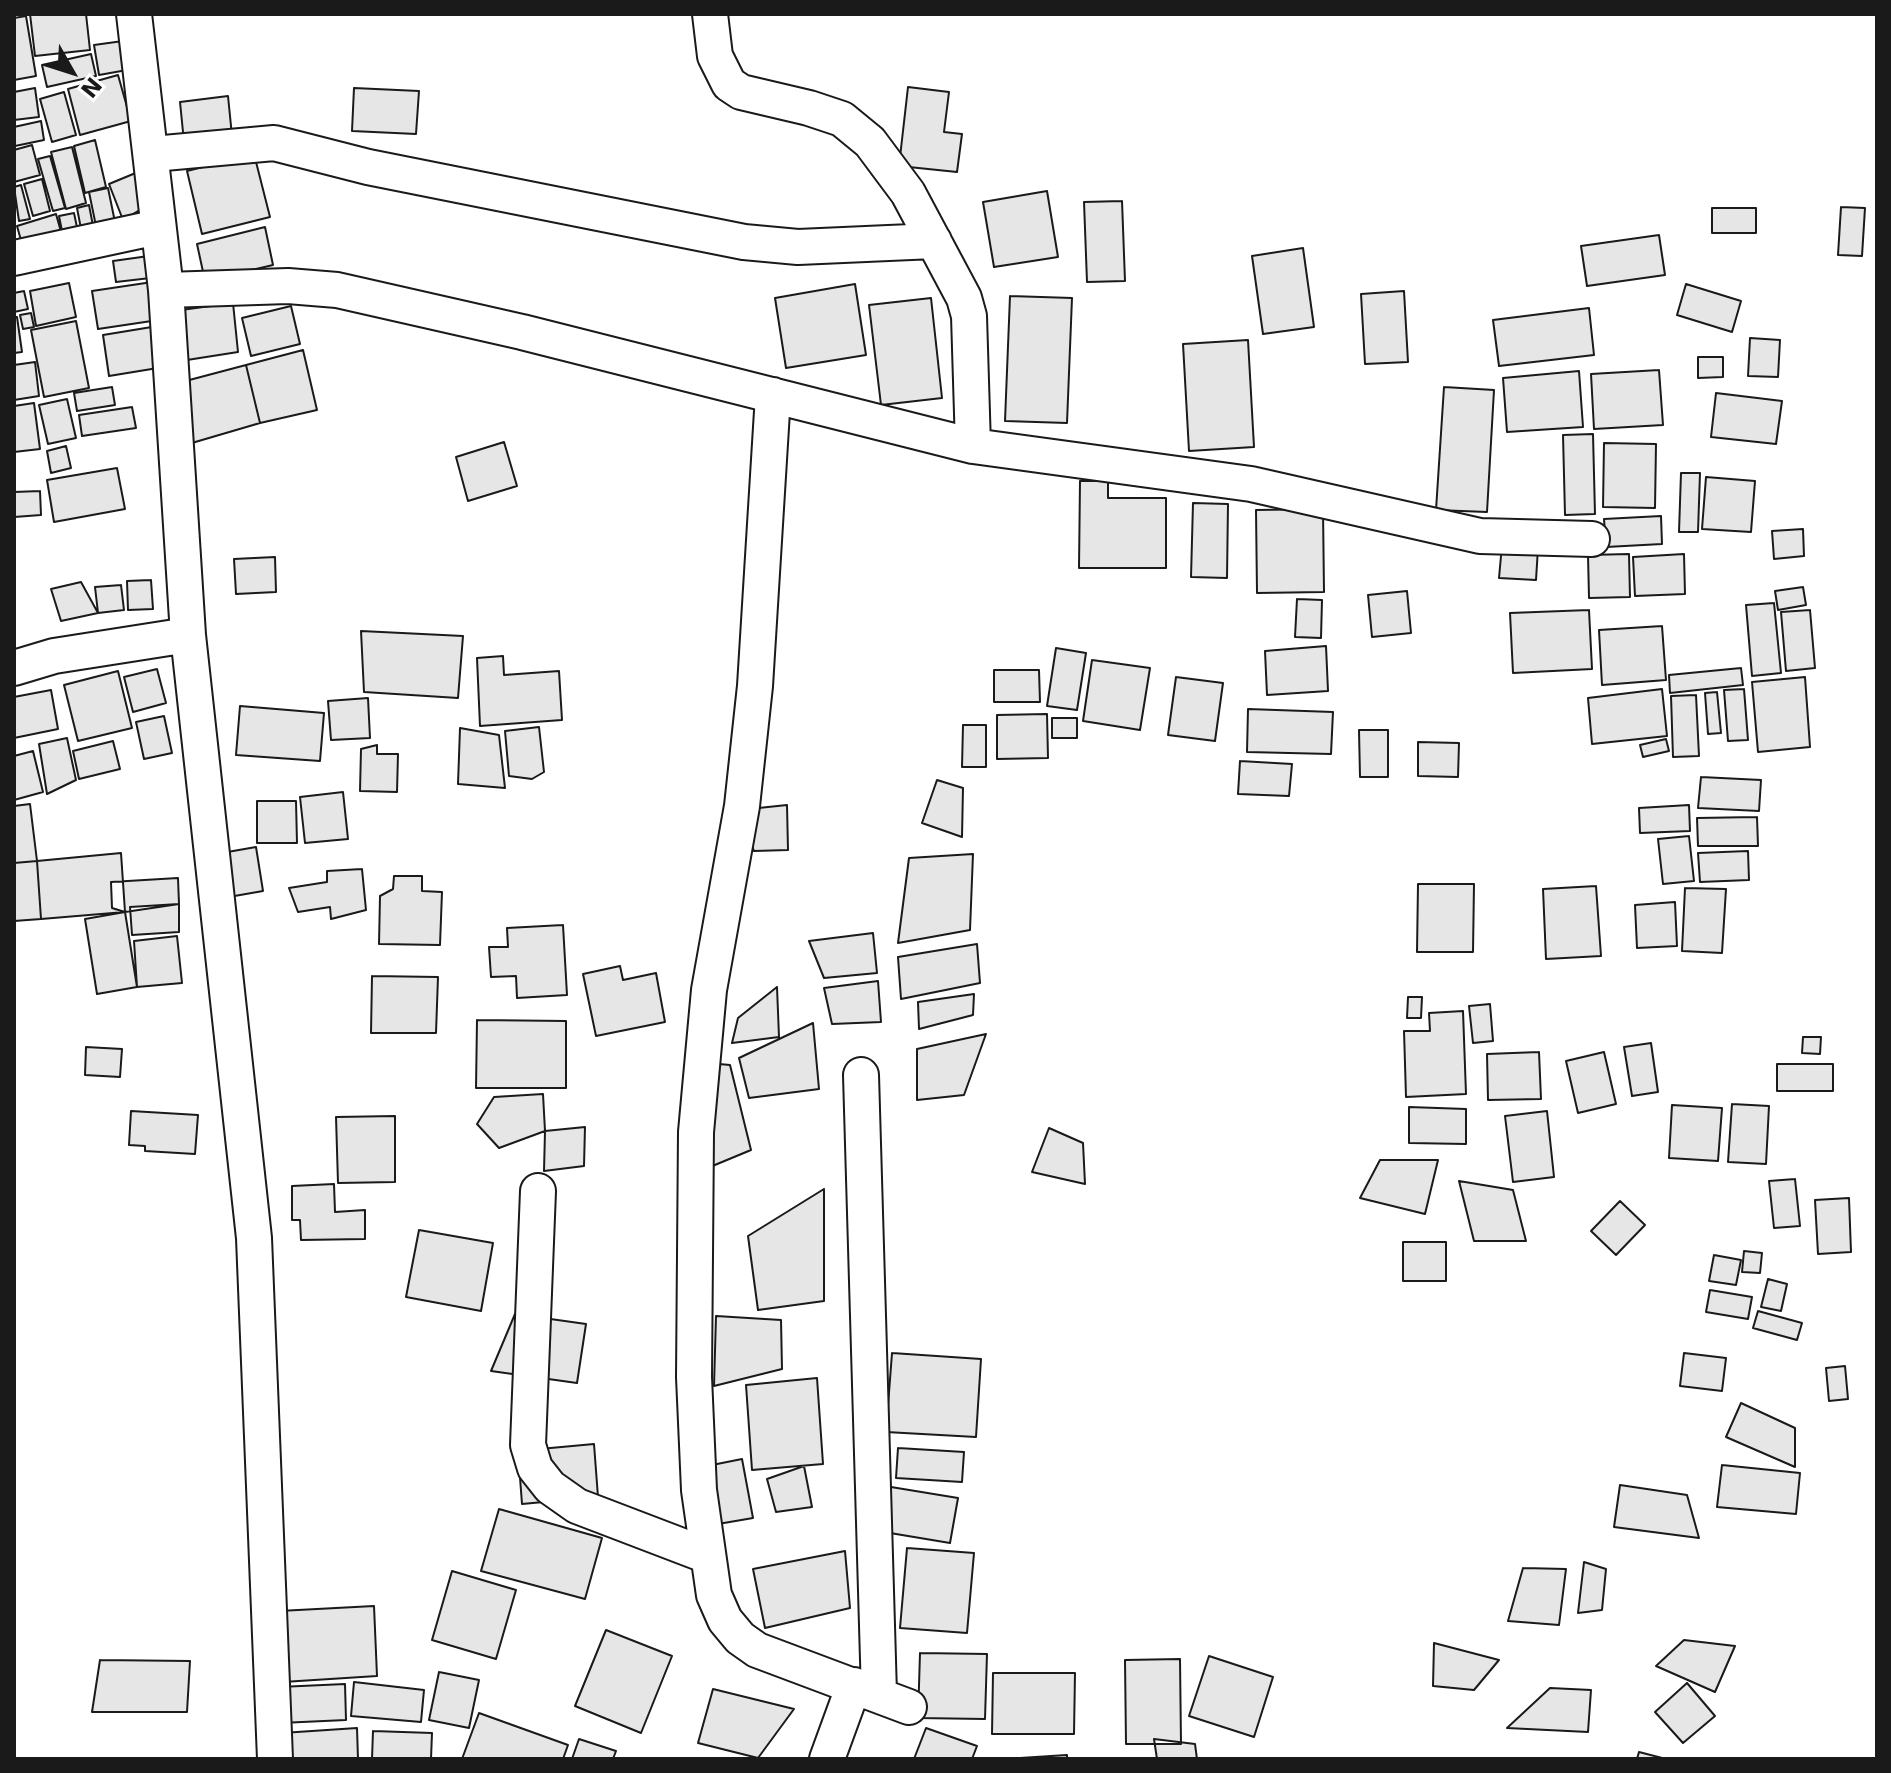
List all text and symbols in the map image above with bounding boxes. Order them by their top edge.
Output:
north arrow [32,32,112,112]
text: N [76,72,107,102]

